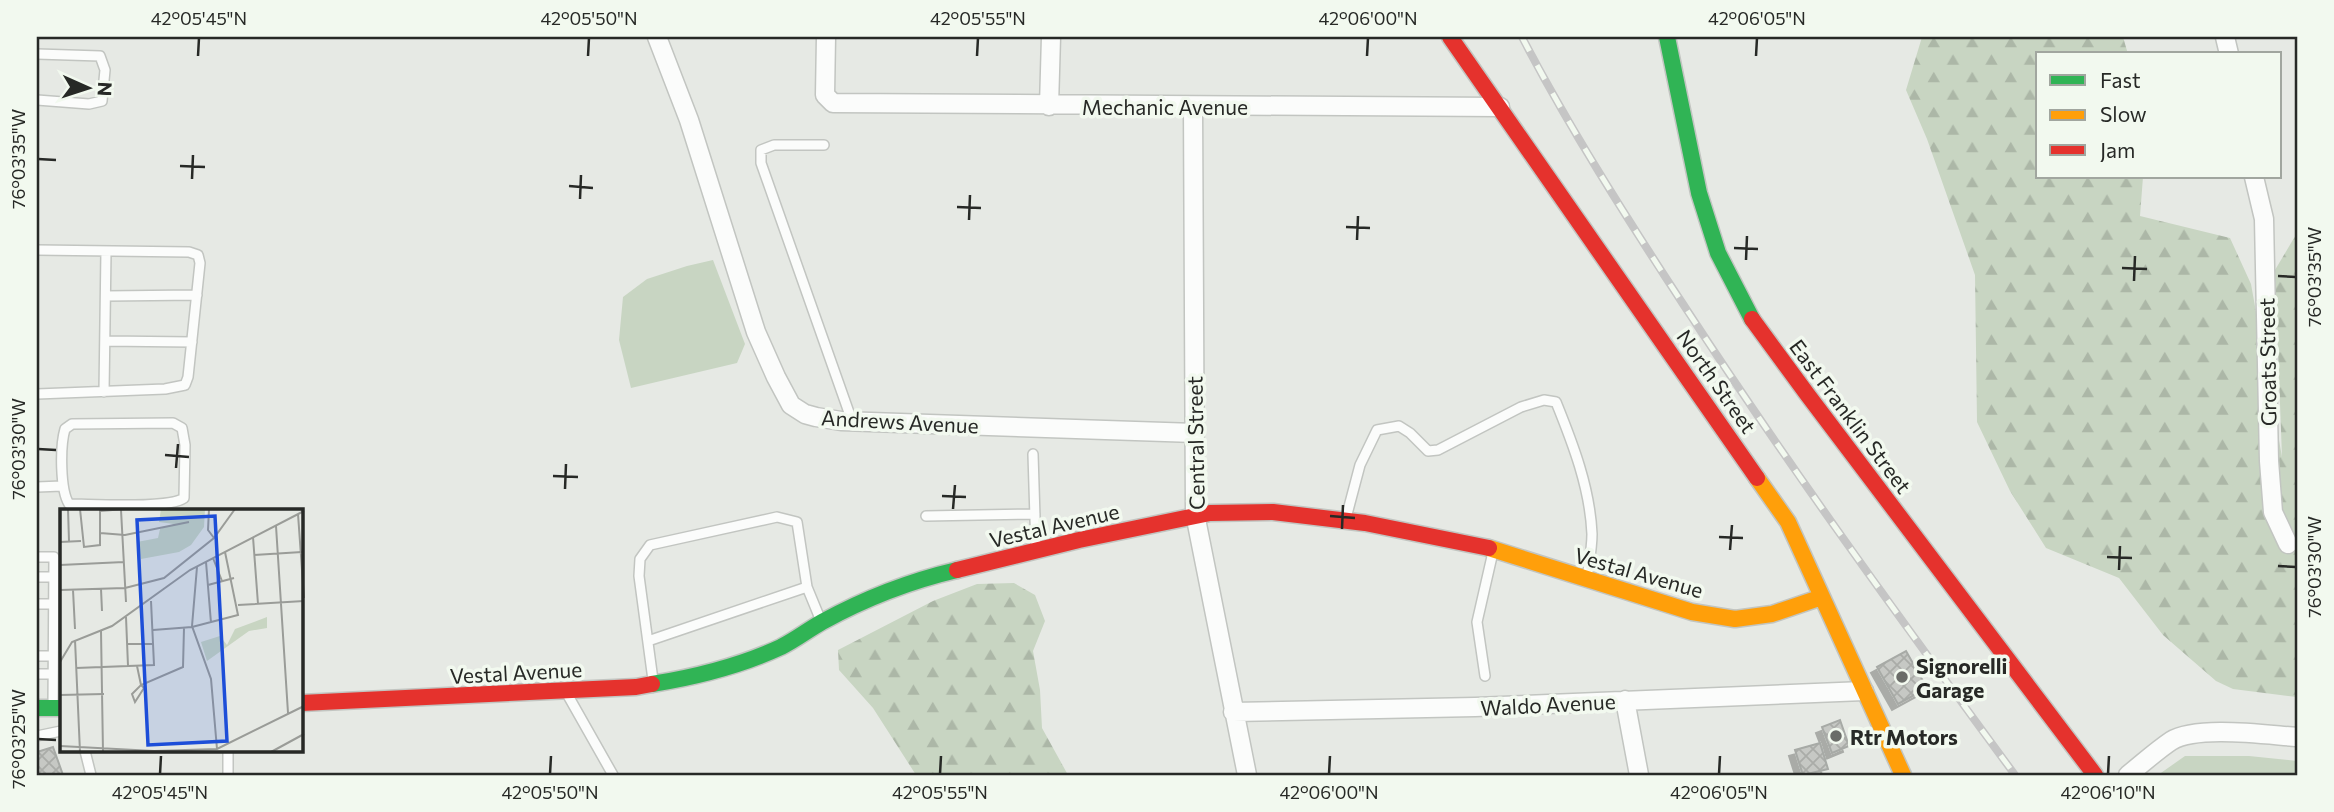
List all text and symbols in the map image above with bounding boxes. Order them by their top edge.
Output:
text: 42°05'45"N [151,7,247,29]
text: 42°05'50"N [540,7,638,29]
text: 42°05'55"N [930,7,1026,29]
text: 42°06'00"N [1318,7,1418,29]
text: 42°06'05"N [1708,7,1806,29]
north arrow [52,52,122,122]
legend [2036,52,2282,178]
text: Fast [2100,67,2141,92]
text: N [94,81,117,97]
street label: Mechanic Avenue [1082,94,1248,119]
text: Slow [2100,101,2147,126]
text: 76°03'35"W [7,109,29,209]
text: Jam [2100,137,2135,162]
text: 76°03'35"W [2303,227,2325,327]
street label: Groats Street [2253,298,2281,426]
street label: North Street [1672,324,1762,438]
street label: East Franklin Street [1785,334,1917,498]
street label: Central Street [1181,376,1209,510]
text: 76°03'30"W [7,398,29,500]
street label: Andrews Avenue [821,404,979,438]
street label: Vestal Avenue [987,498,1121,552]
inset map [60,509,303,752]
text: 76°03'30"W [2303,516,2325,618]
street label: Vestal Avenue [1572,542,1706,602]
place label: Signorelli Garage [1916,653,2007,702]
street label: Vestal Avenue [449,656,583,688]
marker: Signorelli Garage [1894,669,1910,685]
street label: Waldo Avenue [1480,688,1616,720]
text: 76°03'25"W [7,689,29,789]
place label: Rtr Motors [1850,724,1958,749]
marker: Rtr Motors [1828,728,1844,744]
text: 42°05'45"N [112,781,208,803]
text: 42°05'50"N [501,781,599,803]
text: 42°05'55"N [892,781,988,803]
text: 42°06'00"N [1279,781,1379,803]
text: 42°06'05"N [1670,781,1768,803]
text: 42°06'10"N [2060,781,2156,803]

